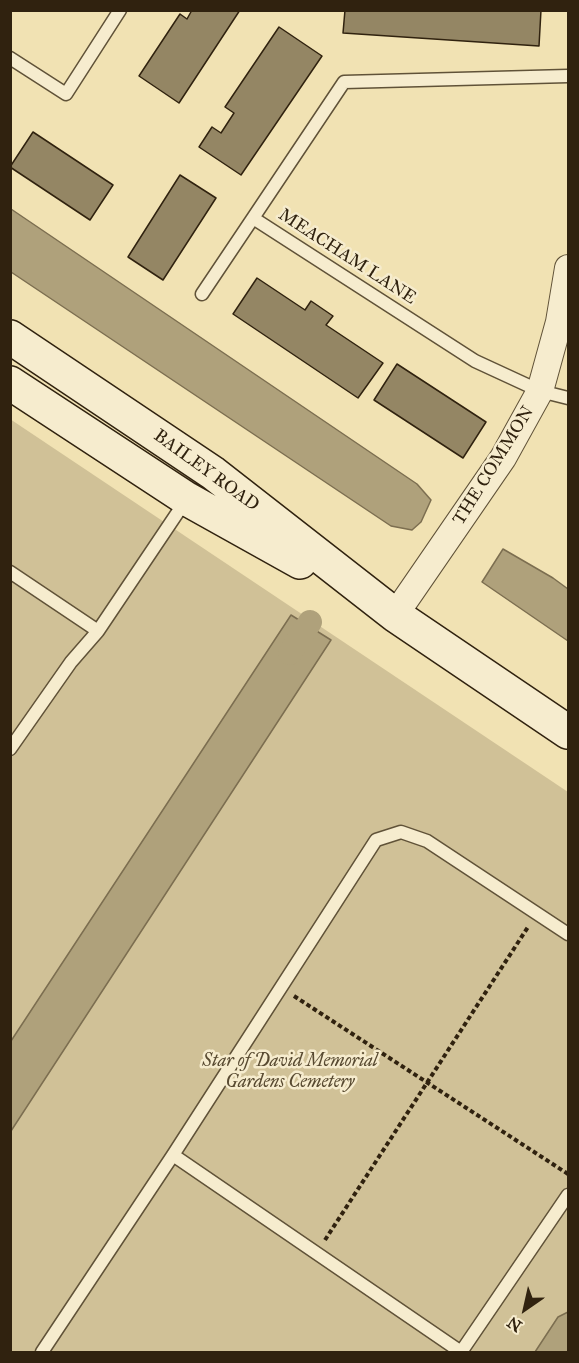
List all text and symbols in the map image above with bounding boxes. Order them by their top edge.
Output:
street label: MEACHAM LANE [274,204,420,310]
street label: THE COMMON [449,403,539,529]
street label: BAILEY ROAD [149,425,263,517]
park label: Star of David Memorial Gardens Cemetery [202,1051,378,1094]
north arrow [495,1279,555,1339]
text: N [504,1313,526,1336]

